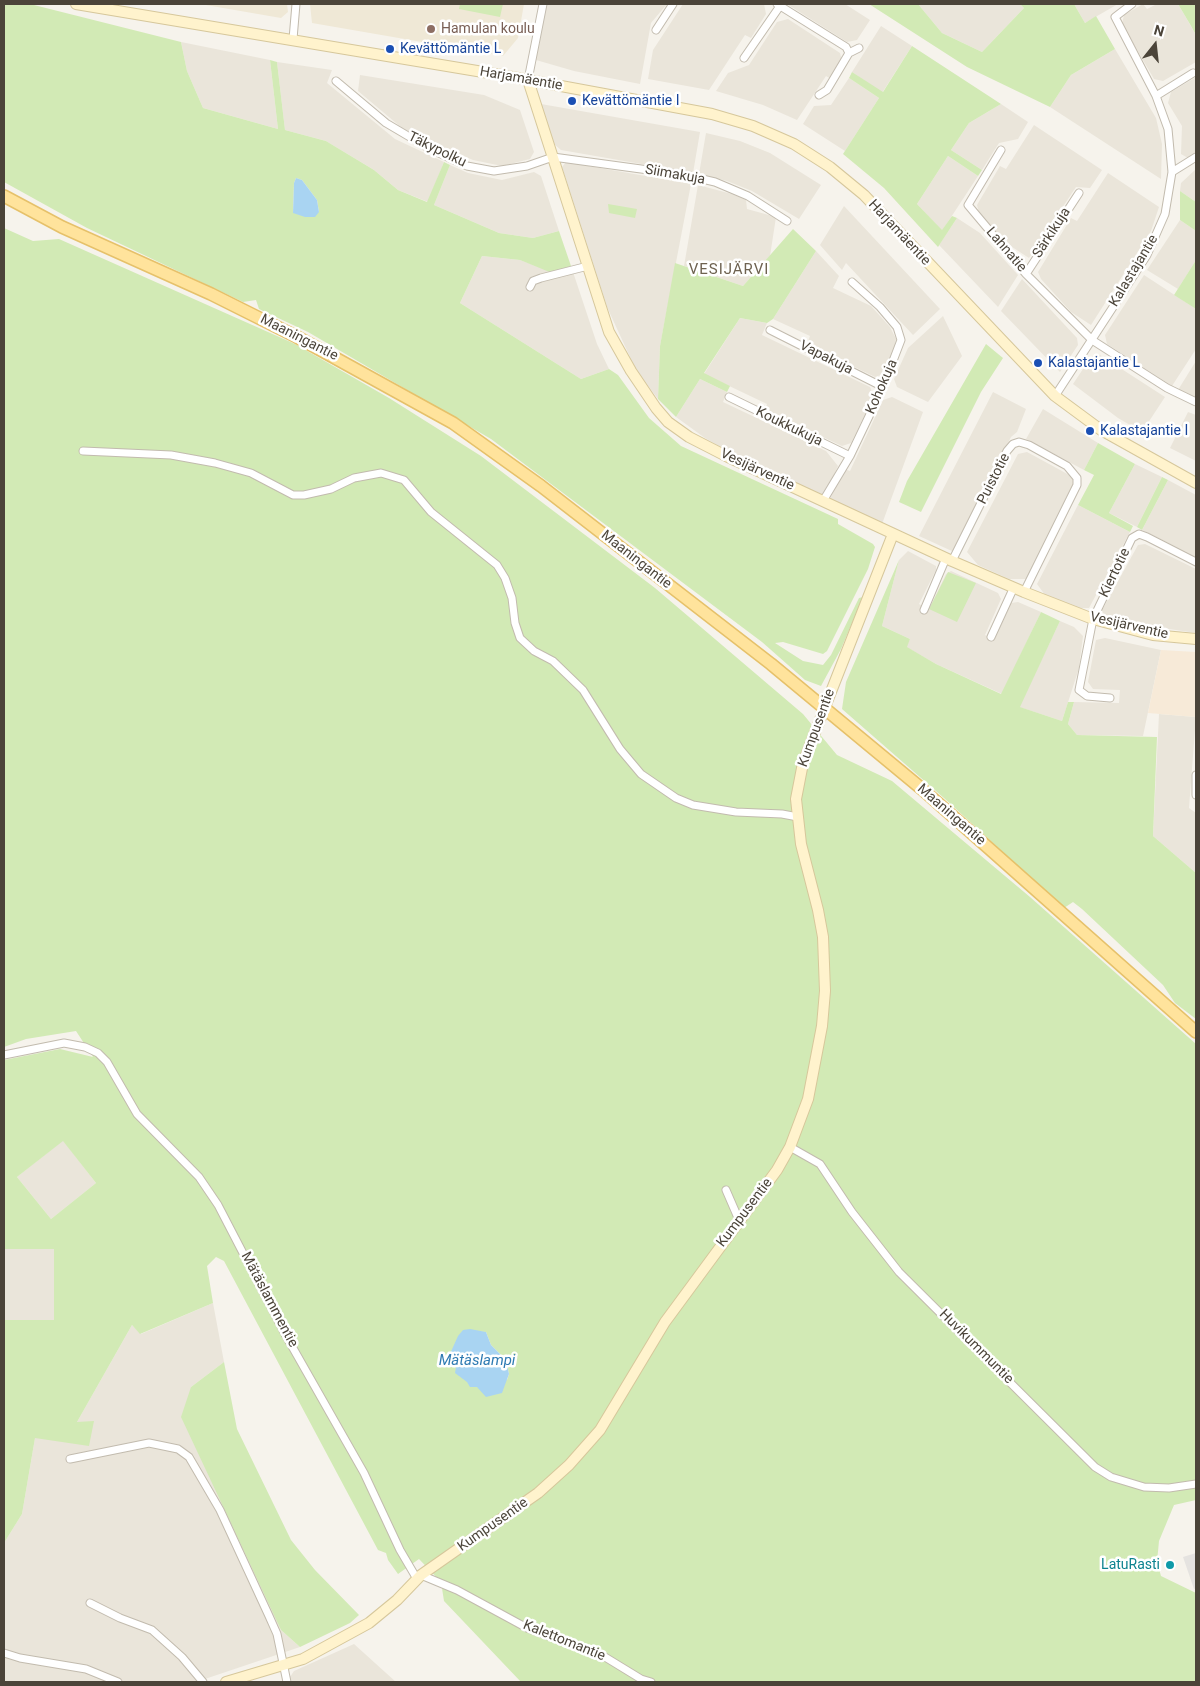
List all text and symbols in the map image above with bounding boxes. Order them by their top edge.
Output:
north arrow [1130,20,1180,70]
place label: Hamulan koulu [441,21,535,37]
text: N [1152,22,1166,40]
marker: Hamulan koulu [425,23,437,35]
place label: Kevättömäntie L [400,41,501,57]
marker: Kevättömäntie L [384,43,396,55]
street label: Harjamäentie [478,63,564,95]
place label: Kevättömäntie I [582,93,680,109]
marker: Kevättömäntie I [566,95,578,107]
street label: Täkypolku [405,129,469,171]
street label: Siimakuja [644,161,706,189]
street label: Harjamäentie [864,197,934,269]
street label: Särkikuja [1029,205,1075,261]
street label: Lahnatie [982,224,1030,276]
street label: Kalastajantie [1106,232,1162,310]
district label: VESIJÄRVI [688,261,770,279]
street label: Maaningantie [257,311,341,365]
street label: Vapakuja [797,337,855,379]
place label: Kalastajantie L [1048,355,1140,371]
street label: Kohokuja [863,357,901,417]
marker: Kalastajantie L [1032,357,1044,369]
street label: Koukkukuja [753,404,825,450]
place label: Kalastajantie I [1100,423,1188,439]
marker: Kalastajantie I [1084,425,1096,437]
street label: Vesijärventie [717,446,797,494]
street label: Puistotie [974,451,1014,507]
street label: Maaningantie [597,527,675,593]
street label: Kiertotie [1096,546,1134,600]
street label: Vesijärventie [1088,609,1170,643]
street label: Kumpusentie [795,687,839,769]
street label: Maaningantie [913,781,989,849]
street label: Kumpusentie [714,1175,776,1251]
street label: Mätäslammentie [237,1250,301,1350]
street label: Huvikummuntie [935,1306,1017,1388]
water label: Mätäslampi [439,1352,515,1370]
street label: Kumpusentie [455,1495,531,1555]
place label: LatuRasti [1101,1557,1160,1573]
marker: LatuRasti [1164,1559,1176,1571]
street label: Kalettomantie [520,1617,608,1665]

